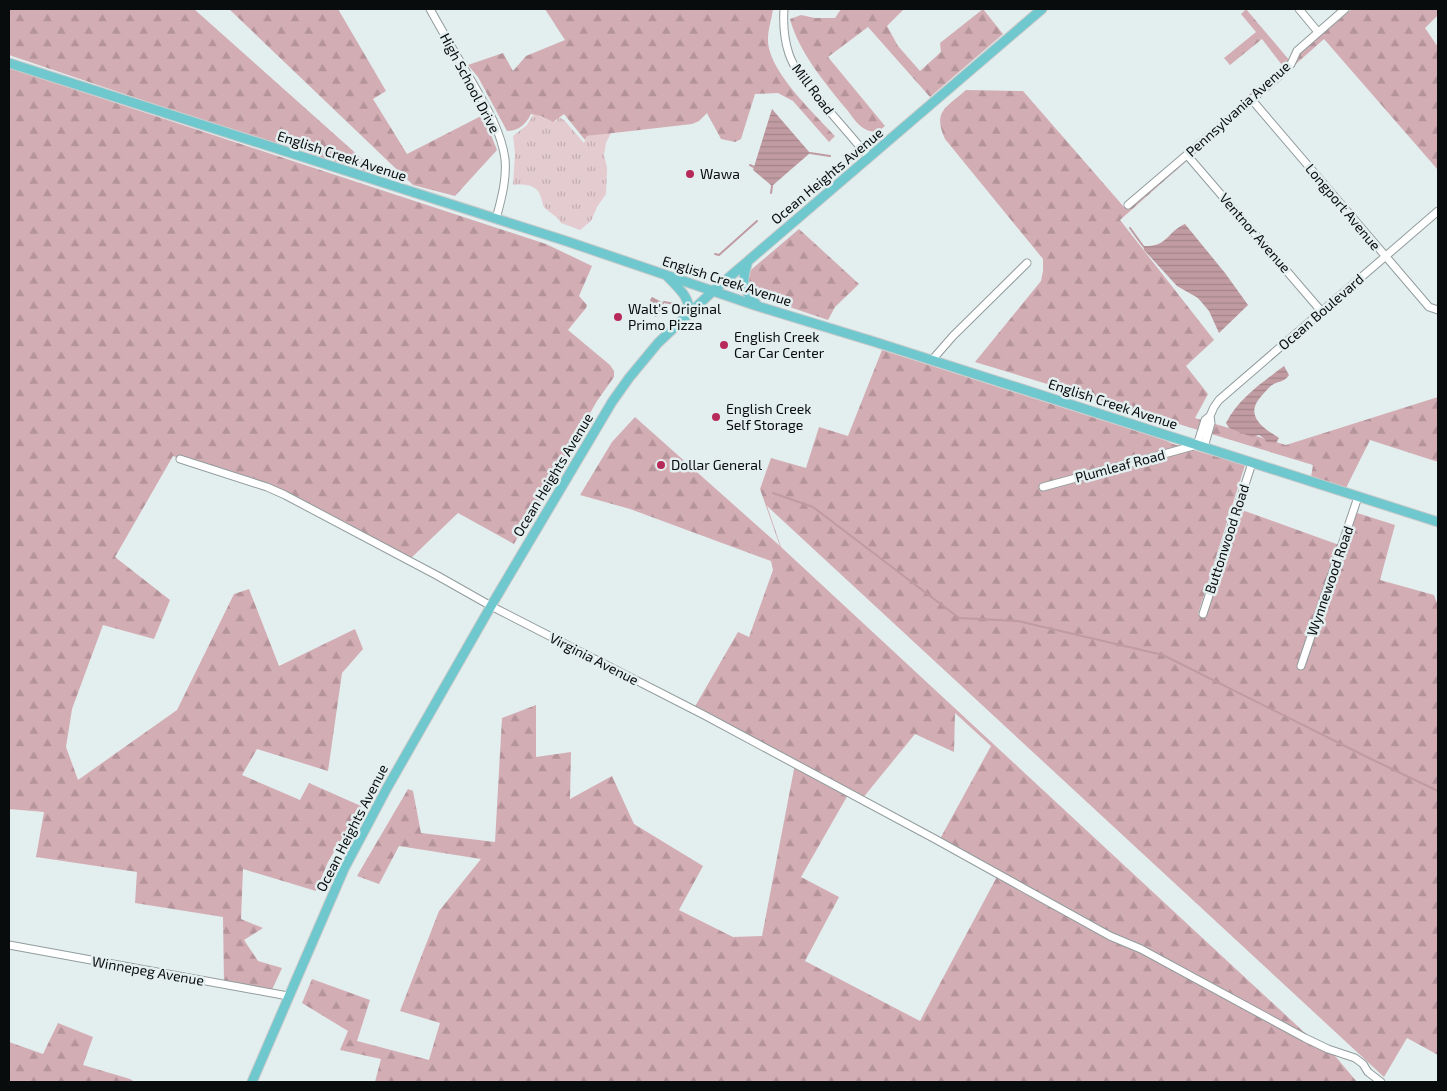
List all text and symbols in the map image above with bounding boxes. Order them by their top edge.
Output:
street label: High School Drive [437,30,504,136]
street label: Pennsylvania Avenue [1182,57,1293,160]
street label: Mill Road [789,60,838,117]
street label: Ocean Heights Avenue [767,124,886,227]
street label: English Creek Avenue [275,127,409,184]
street label: Longport Avenue [1302,160,1385,253]
place label: Wawa [700,165,740,182]
marker: Wawa [684,168,696,180]
street label: Ventnor Avenue [1216,189,1295,276]
street label: English Creek Avenue [660,252,794,309]
street label: Ocean Boulevard [1275,270,1367,353]
place label: Walt's Original Primo Pizza [628,300,722,333]
marker: Walt's Original Primo Pizza [612,311,624,323]
place label: English Creek Car Car Center [734,328,825,361]
marker: English Creek Car Car Center [718,339,730,351]
street label: English Creek Avenue [1046,375,1180,432]
place label: English Creek Self Storage [726,400,811,433]
street label: Ocean Heights Avenue [509,410,596,540]
marker: English Creek Self Storage [710,411,722,423]
street label: Plumleaf Road [1073,445,1167,486]
place label: Dollar General [671,456,763,473]
marker: Dollar General [655,459,667,471]
street label: Buttonwood Road [1201,482,1252,596]
street label: Wynnewood Road [1303,524,1356,638]
street label: Virginia Avenue [547,629,642,688]
street label: Ocean Heights Avenue [312,761,391,894]
street label: Winnepeg Avenue [91,952,206,989]

